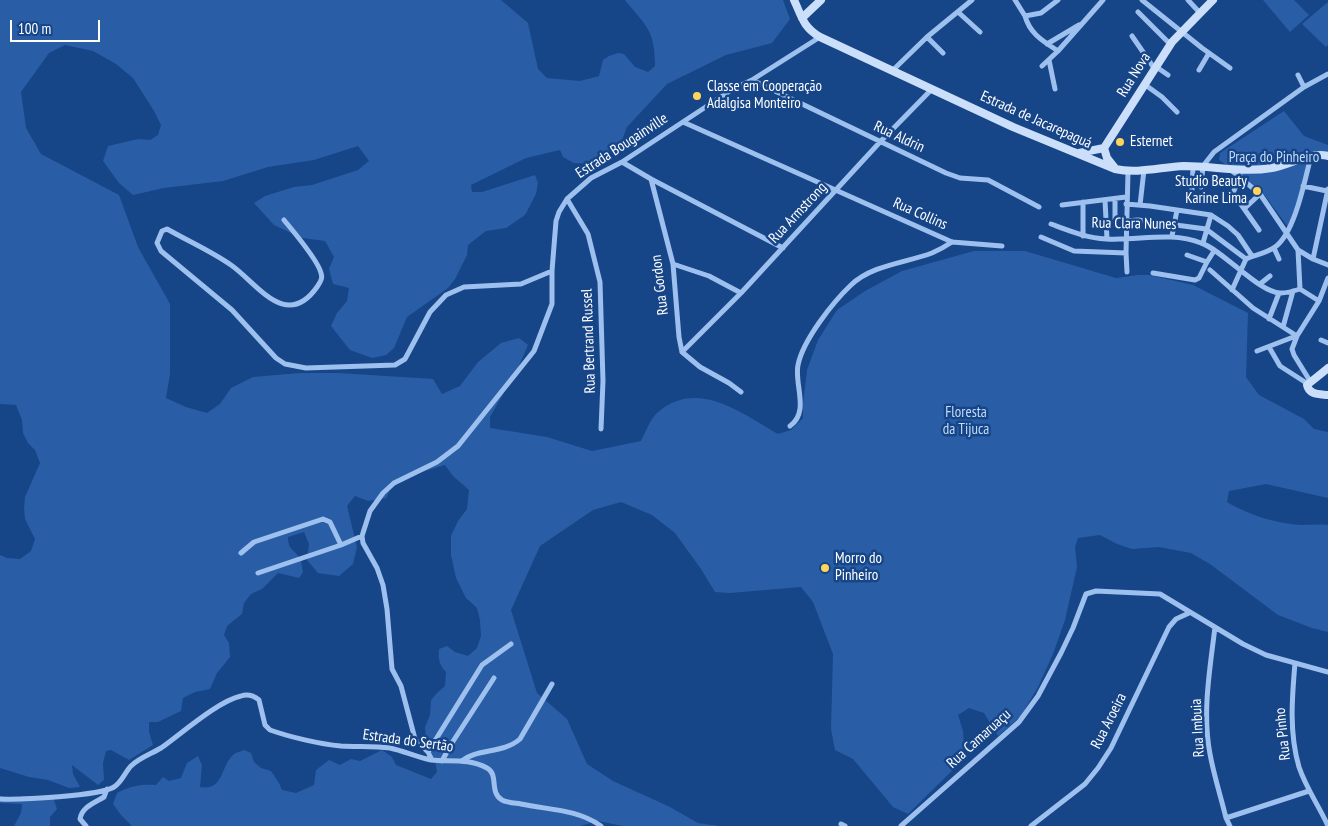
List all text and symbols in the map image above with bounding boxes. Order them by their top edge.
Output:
scale bar [12,10,102,42]
text: 100 m [18,19,51,38]
street label: Rua Nova [1113,49,1155,101]
place label: Classe em Cooperação Adalgisa Monteiro [707,78,822,113]
street label: Estrada de Jacarepaguá [977,87,1095,153]
marker: Classe em Cooperação Adalgisa Monteiro [691,90,703,102]
street label: Estrada Bougainville [573,110,671,182]
street label: Rua Aldrin [871,117,927,157]
place label: Esternet [1130,133,1173,151]
marker: Esternet [1114,136,1126,148]
park label: Praça do Pinheiro [1229,149,1319,167]
place label: Studio Beauty Karine Lima [1175,173,1247,208]
street label: Rua Armstrong [765,179,831,247]
marker: Studio Beauty Karine Lima [1251,185,1263,197]
street label: Rua Collins [890,194,950,234]
street label: Rua Clara Nunes [1091,214,1177,234]
street label: Rua Gordon [647,254,673,316]
street label: Rua Bertrand Russel [578,288,600,394]
park label: Floresta da Tijuca [943,404,989,439]
place label: Morro do Pinheiro [835,550,882,585]
marker: Morro do Pinheiro [819,562,831,574]
street label: Rua Aroeira [1087,690,1131,752]
street label: Rua Imbuia [1187,698,1209,758]
street label: Rua Camaruaçu [943,706,1015,772]
street label: Rua Pinho [1271,707,1295,761]
street label: Estrada do Sertão [362,726,454,756]

